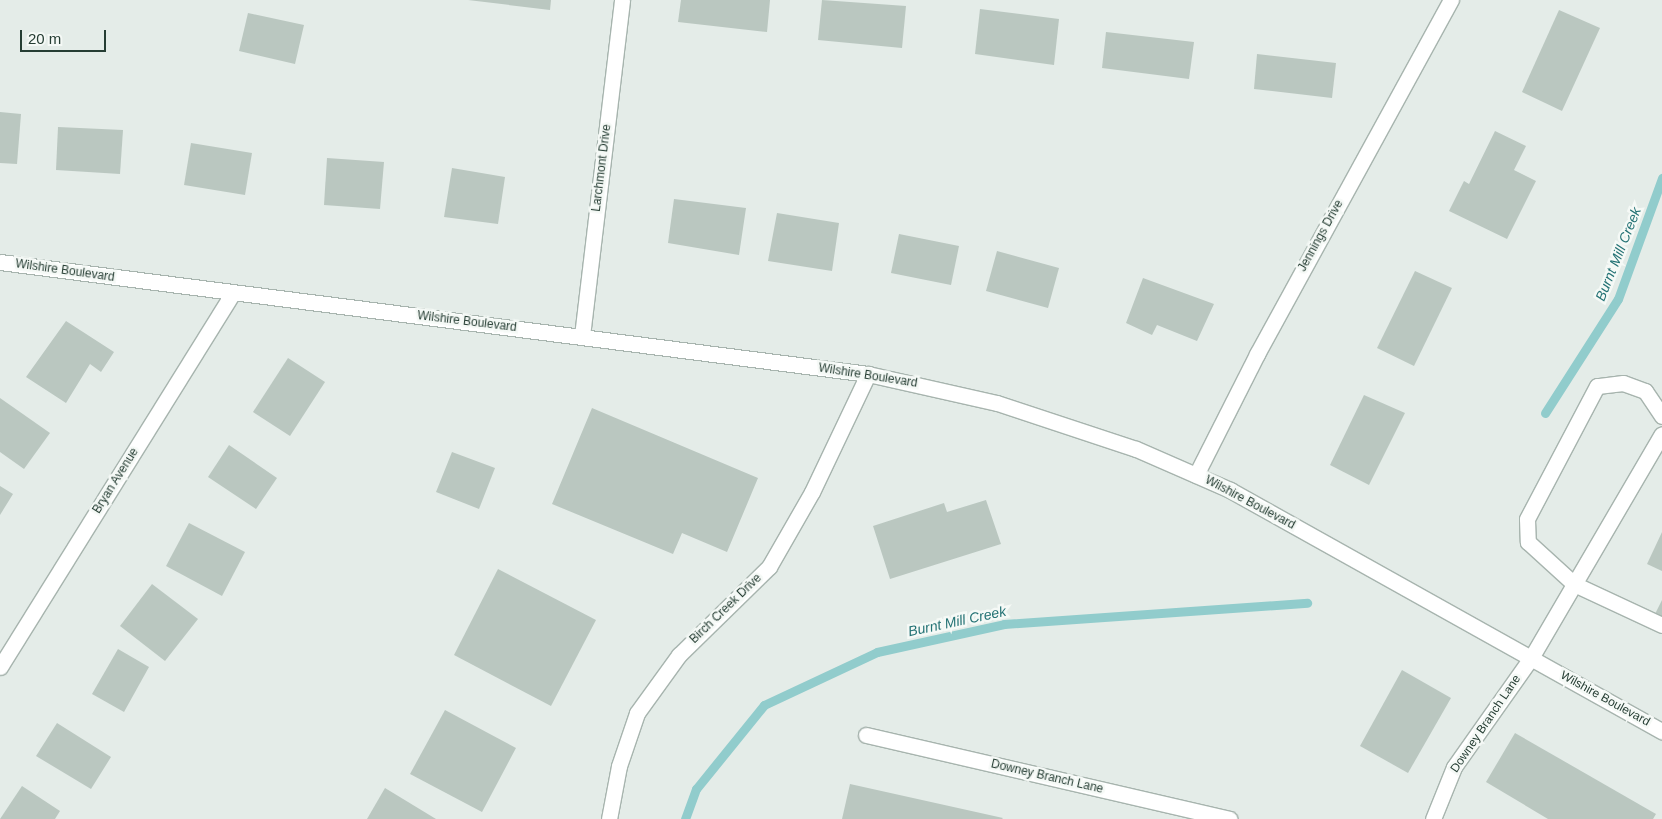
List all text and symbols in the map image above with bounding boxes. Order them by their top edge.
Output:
scale bar [22,20,109,52]
text: 20 m [28,30,61,47]
street label: Larchmont Drive [589,123,615,213]
street label: Jennings Drive [1295,198,1347,274]
water label: Burnt Mill Creek [1592,205,1644,303]
street label: Wilshire Boulevard [14,257,116,285]
street label: Wilshire Boulevard [416,309,518,335]
street label: Wilshire Boulevard [817,361,919,391]
street label: Bryan Avenue [90,445,142,517]
street label: Wilshire Boulevard [1202,473,1298,533]
street label: Birch Creek Drive [687,571,765,647]
water label: Burnt Mill Creek [907,602,1007,640]
street label: Wilshire Boulevard [1558,668,1652,730]
street label: Downey Branch Lane [1448,672,1524,776]
street label: Downey Branch Lane [989,757,1105,797]

